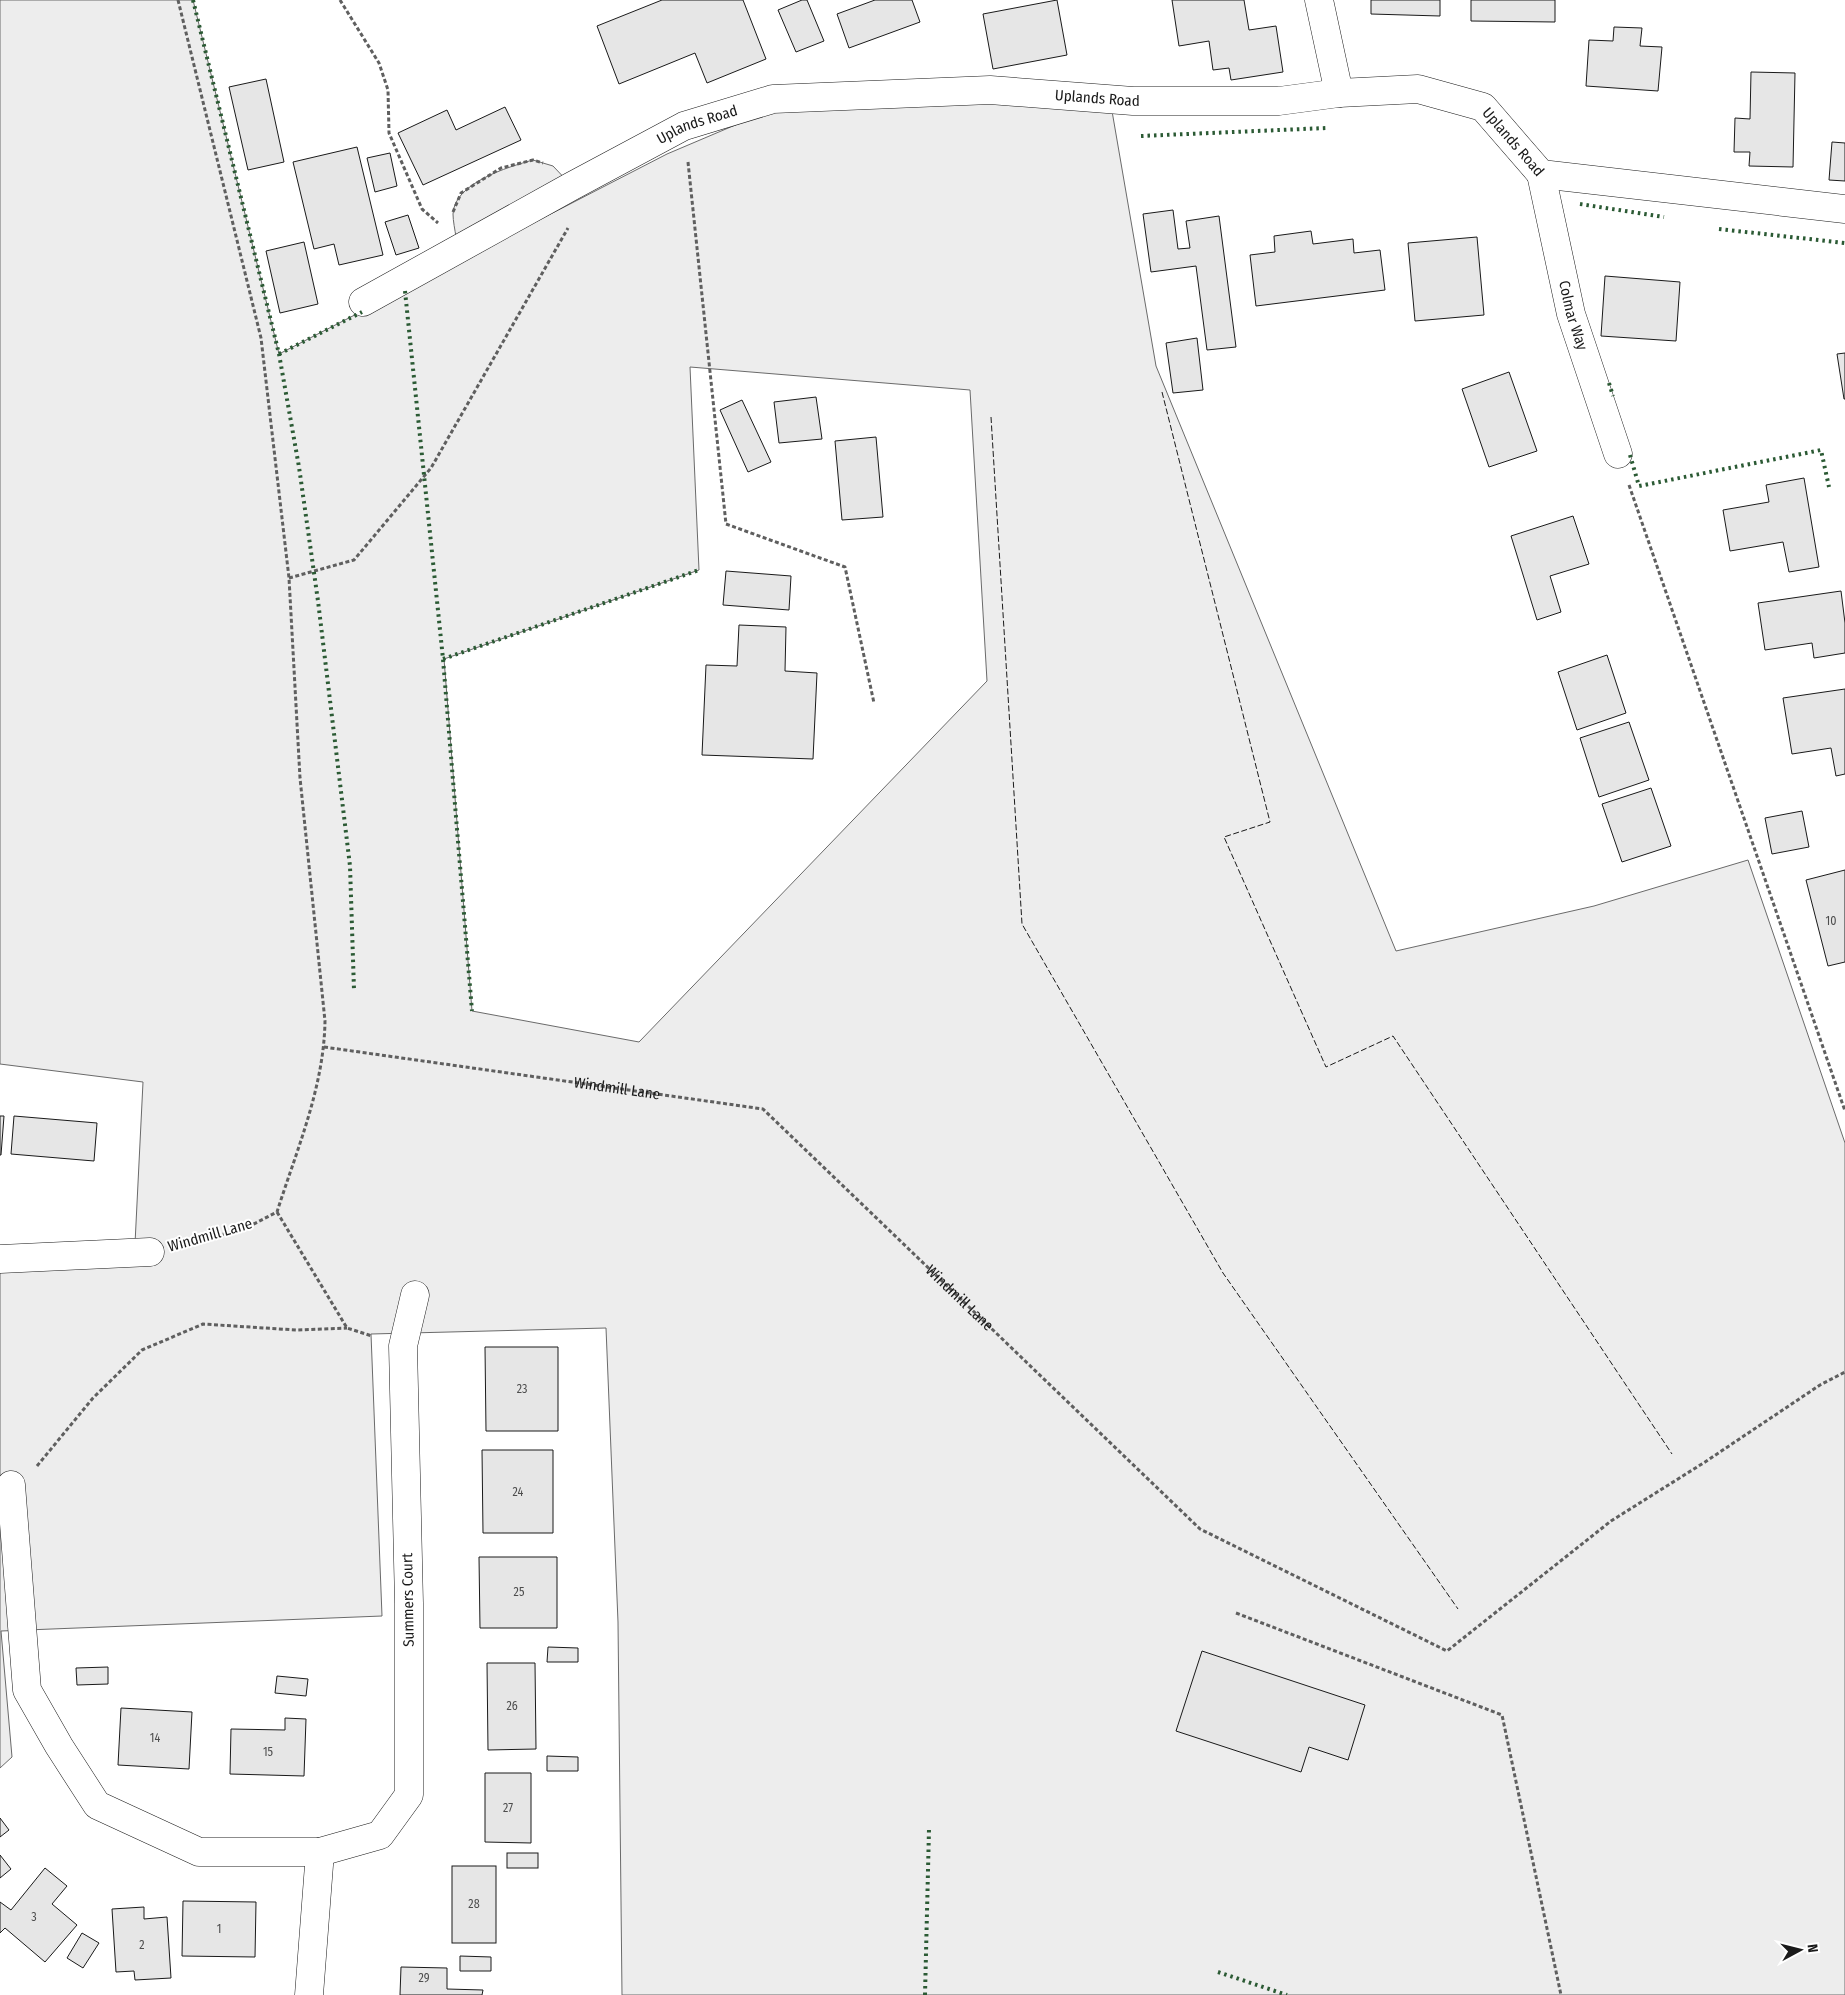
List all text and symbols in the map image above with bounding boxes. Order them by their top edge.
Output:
street label: Uplands Road [1054,86,1140,110]
street label: Uplands Road [654,101,740,148]
street label: Uplands Road [1479,104,1548,180]
street label: Colmar Way [1555,279,1592,353]
house number: 10 [1826,914,1836,928]
street label: Windmill Lane [573,1073,661,1103]
street label: Windmill Lane [166,1214,254,1256]
street label: Windmill Lane [922,1261,997,1335]
house number: 23 [517,1382,527,1396]
house number: 24 [513,1485,524,1499]
street label: Summers Court [398,1553,418,1647]
house number: 25 [514,1585,525,1599]
house number: 26 [506,1699,518,1713]
house number: 14 [150,1731,160,1745]
house number: 15 [263,1745,274,1759]
house number: 27 [503,1801,513,1815]
house number: 28 [468,1897,480,1911]
house number: 3 [31,1910,37,1924]
house number: 1 [217,1922,221,1936]
north arrow [1775,1925,1825,1975]
house number: 2 [139,1938,145,1952]
text: N [1803,1943,1821,1954]
house number: 29 [418,1971,430,1985]

